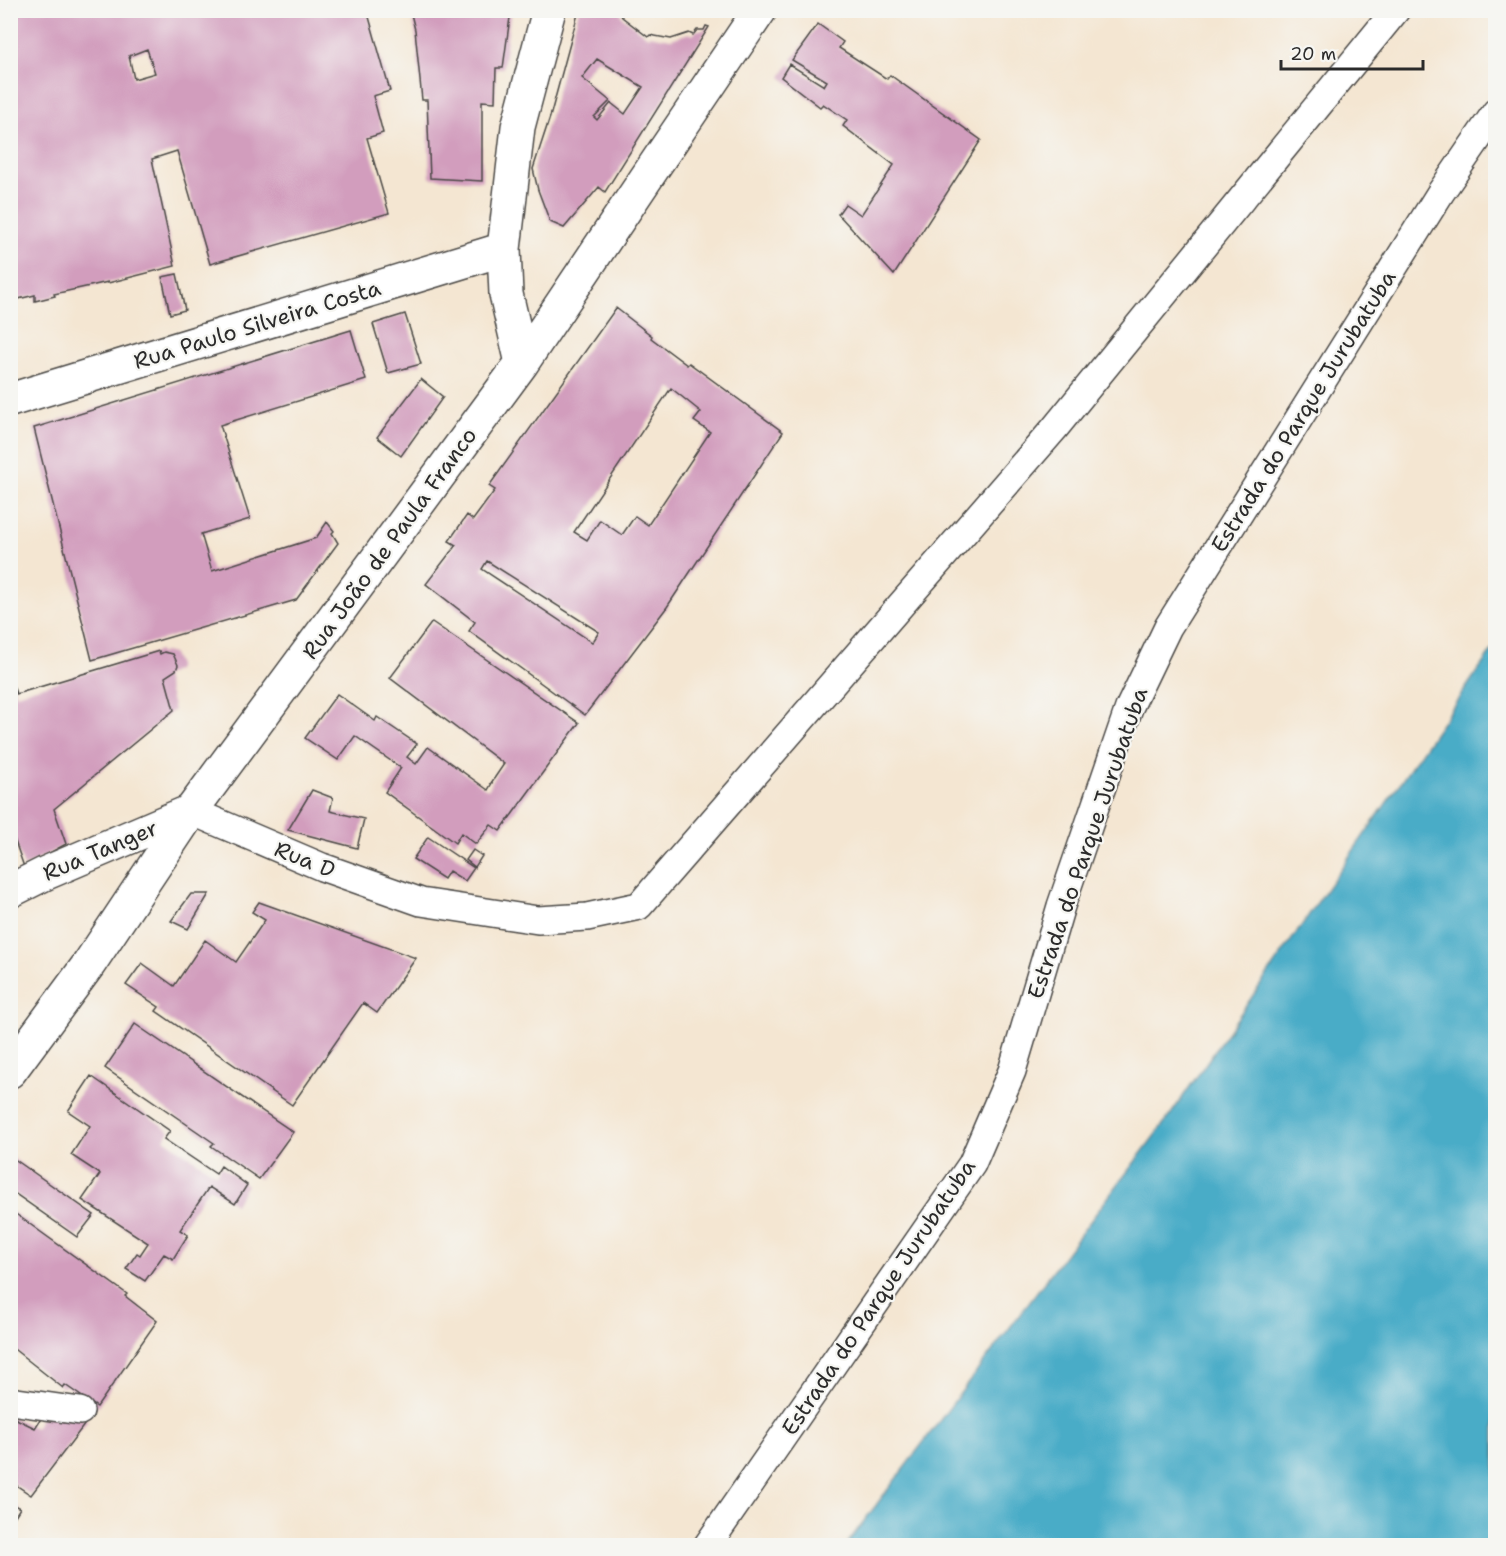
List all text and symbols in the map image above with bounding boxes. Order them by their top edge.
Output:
scale bar [1281,33,1424,71]
text: 20 m [1290,42,1336,66]
street label: Estrada do Parque Jurubatuba [1204,265,1403,558]
street label: Rua Paulo Silveira Costa [130,273,384,376]
street label: Rua João de Paula Franco [296,422,483,665]
street label: Estrada do Parque Jurubatuba [1021,683,1155,1003]
street label: Rua Tanger [38,813,162,888]
street label: Rua D [270,834,339,885]
street label: Estrada do Parque Jurubatuba [775,1153,982,1441]

